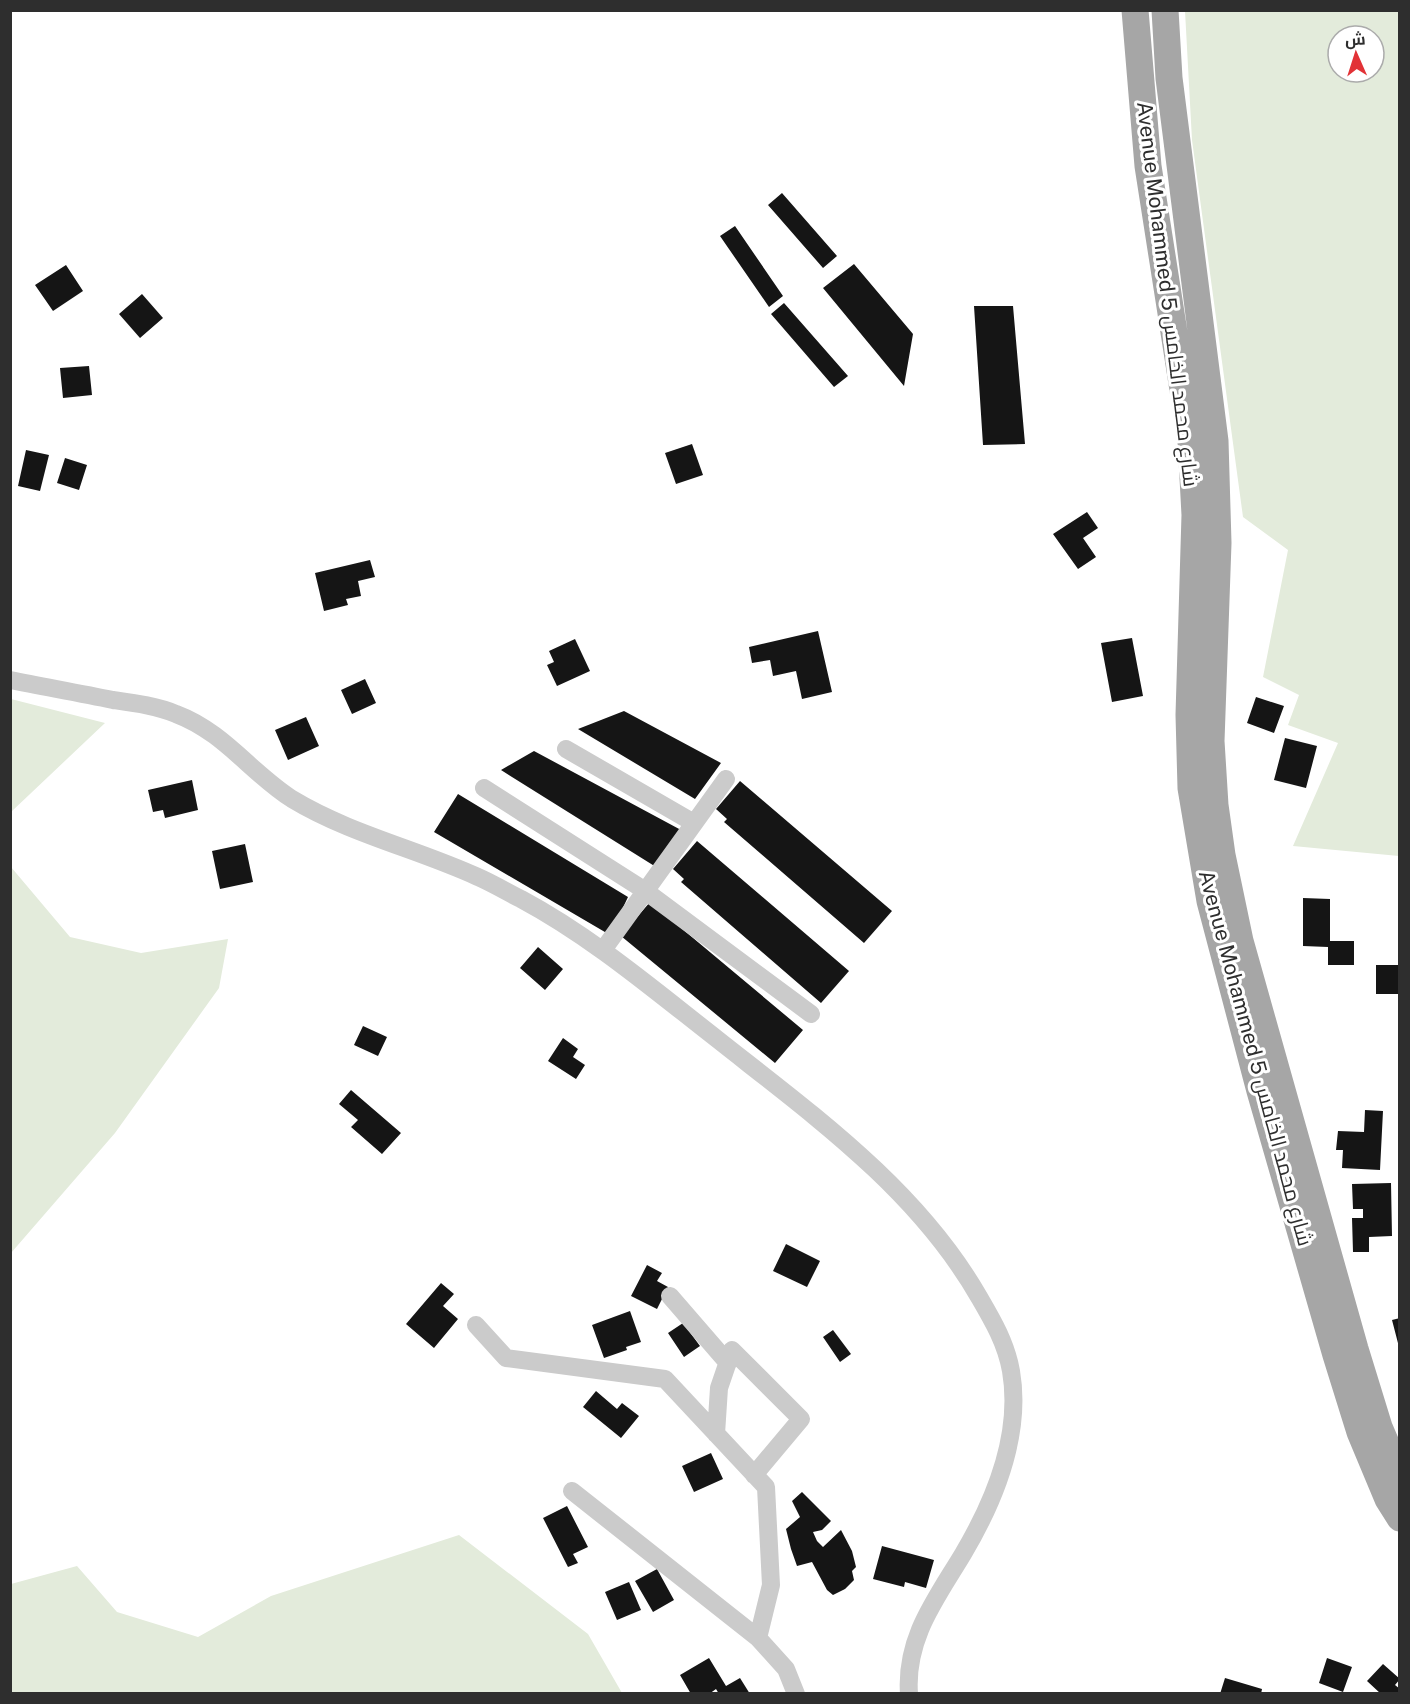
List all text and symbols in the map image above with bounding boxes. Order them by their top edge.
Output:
north arrow [1326,24,1386,84]
text: ش [1344,29,1366,50]
street label: Avenue Mohammed 5 شارع محمد الخامس [1130,100,1204,488]
street label: Avenue Mohammed 5 شارع محمد الخامس [1192,867,1318,1249]

